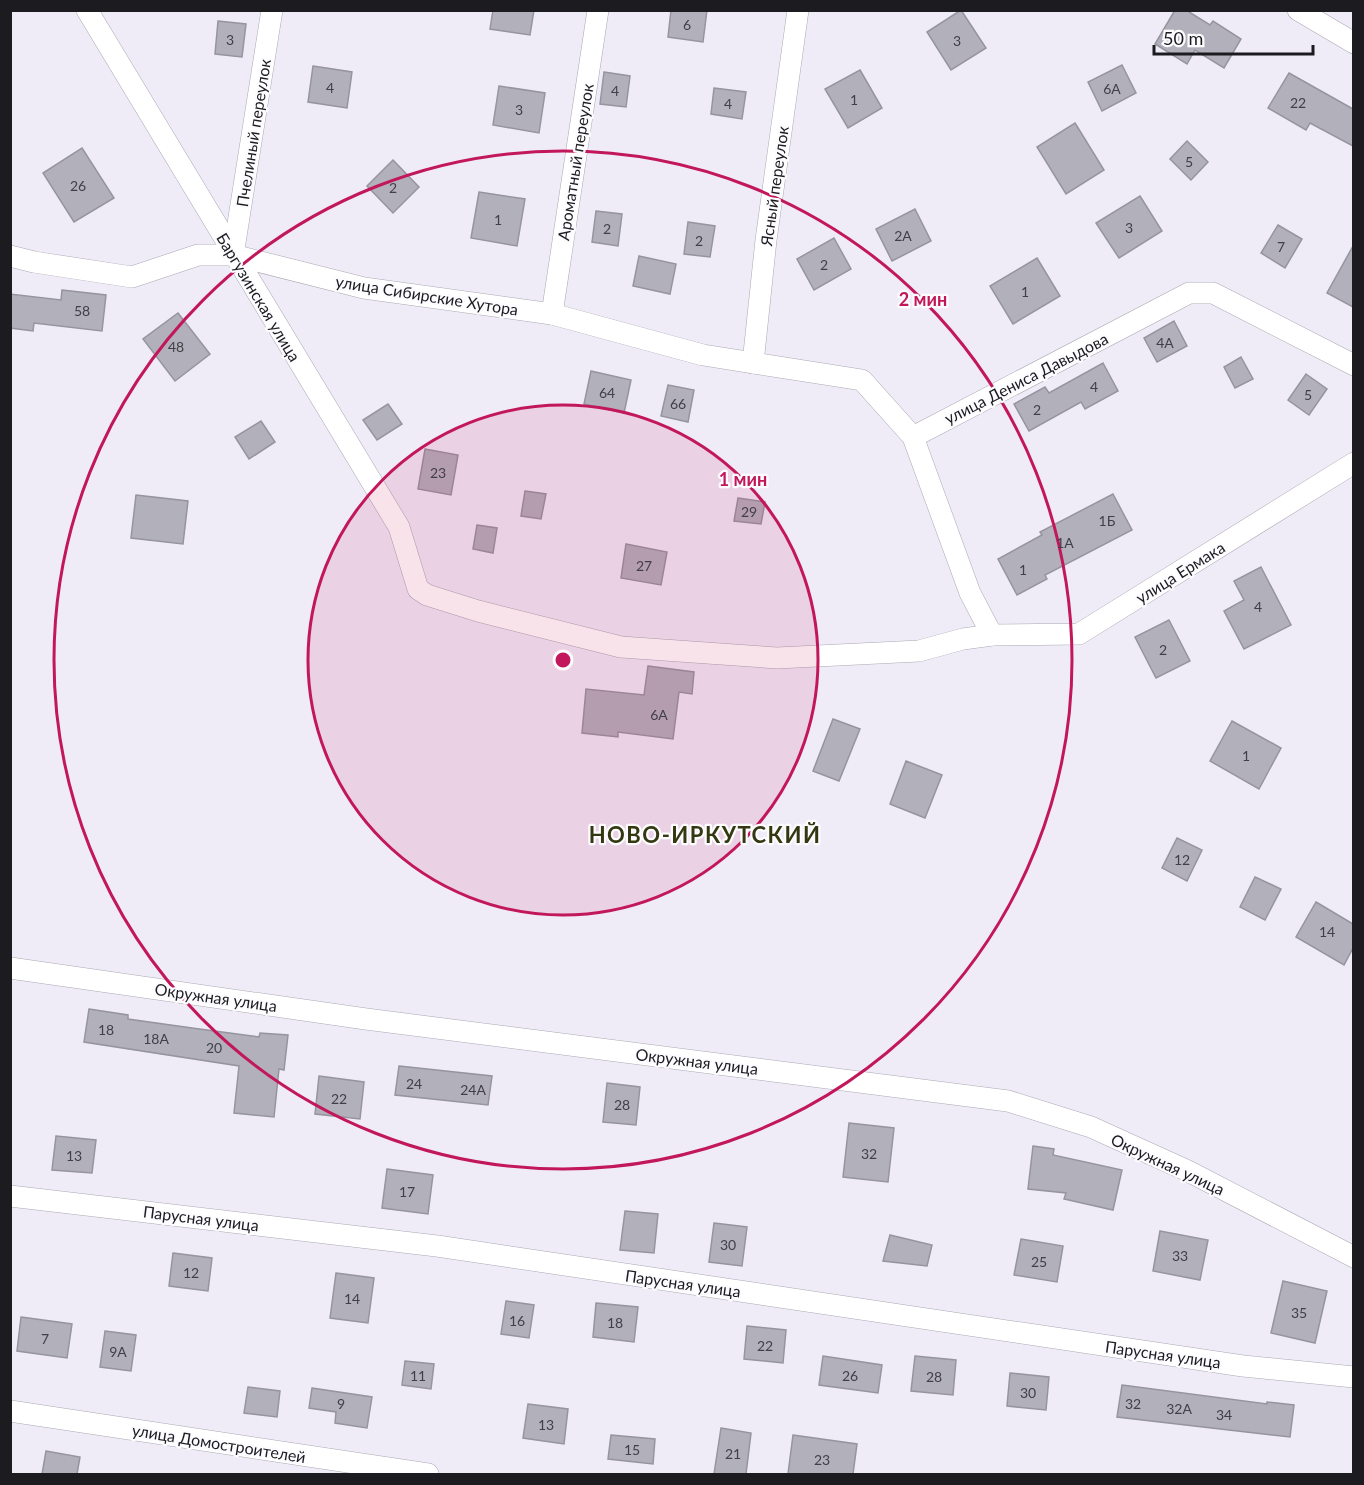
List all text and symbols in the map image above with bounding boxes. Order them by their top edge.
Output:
house number: 6 [683,16,691,33]
scale bar [1154,18,1313,56]
text: 50 m [1163,27,1203,49]
house number: 3 [226,31,234,48]
house number: 3 [953,32,961,49]
street label: Пчелиный переулок [232,57,274,208]
house number: 4 [326,79,334,96]
house number: 6А [1103,80,1121,97]
street label: Ароматный переулок [553,81,597,242]
house number: 4 [611,82,619,99]
house number: 1 [850,91,858,108]
house number: 22 [1290,94,1306,111]
house number: 4 [724,95,732,112]
house number: 3 [515,101,523,118]
street label: Ясный переулок [756,124,792,248]
house number: 5 [1185,153,1193,170]
house number: 26 [70,177,86,194]
house number: 2 [389,179,397,196]
house number: 1 [494,211,502,228]
house number: 3 [1125,219,1133,236]
house number: 2 [603,220,611,237]
house number: 2А [894,227,912,244]
street label: Баргузинская улица [213,229,305,365]
house number: 2 [695,232,703,249]
house number: 7 [1277,238,1285,255]
house number: 2 [820,256,828,273]
street label: улица Сибирские Хутора [334,271,520,319]
house number: 1 [1021,283,1029,300]
text: 2 мин [899,288,947,310]
house number: 58 [74,302,90,319]
street label: улица Дениса Давыдова [941,328,1111,428]
house number: 4А [1156,334,1174,351]
house number: 48 [168,338,184,355]
house number: 4 [1090,378,1098,395]
house number: 64 [599,384,615,401]
house number: 5 [1304,386,1312,403]
house number: 66 [670,395,686,412]
house number: 2 [1033,401,1041,418]
house number: 23 [430,464,446,481]
text: 1 мин [719,468,767,490]
house number: 29 [741,503,757,520]
house number: 1Б [1099,512,1116,529]
house number: 1А [1056,534,1074,551]
street label: улица Ермака [1132,537,1228,607]
house number: 27 [636,557,652,574]
house number: 1 [1019,561,1027,578]
house number: 4 [1254,598,1262,615]
house number: 2 [1159,641,1167,658]
centre of rings [553,650,573,670]
house number: 6А [650,706,668,723]
house number: 1 [1242,747,1250,764]
district label: НОВО-ИРКУТСКИЙ [589,821,821,848]
house number: 12 [1174,851,1190,868]
house number: 14 [1319,923,1335,940]
street label: Окружная улица [154,979,278,1015]
house number: 18 [98,1021,114,1038]
house number: 18А [143,1030,169,1047]
house number: 20 [206,1039,222,1056]
street label: Окружная улица [635,1044,759,1078]
house number: 24 [406,1075,422,1092]
house number: 24А [460,1081,486,1098]
house number: 22 [331,1090,347,1107]
house number: 28 [614,1096,630,1113]
street label: Окружная улица [1108,1129,1228,1199]
house number: 32 [861,1145,877,1162]
house number: 13 [66,1147,82,1164]
house number: 17 [399,1183,415,1200]
street label: Парусная улица [142,1201,260,1235]
house number: 30 [720,1236,736,1253]
house number: 33 [1172,1247,1188,1264]
house number: 25 [1031,1253,1047,1270]
house number: 12 [183,1264,199,1281]
street label: Парусная улица [624,1265,742,1301]
house number: 14 [344,1290,360,1307]
house number: 35 [1291,1304,1307,1321]
house number: 16 [509,1312,525,1329]
house number: 18 [607,1314,623,1331]
house number: 7 [41,1330,49,1347]
street label: Парусная улица [1104,1336,1222,1372]
house number: 22 [757,1337,773,1354]
house number: 9А [109,1343,127,1360]
house number: 11 [410,1367,426,1384]
house number: 26 [842,1367,858,1384]
house number: 28 [926,1368,942,1385]
house number: 30 [1020,1384,1036,1401]
house number: 9 [337,1395,345,1412]
house number: 32 [1125,1395,1141,1412]
house number: 32А [1166,1400,1192,1417]
house number: 34 [1216,1406,1232,1423]
house number: 13 [538,1416,554,1433]
street label: улица Домостроителей [131,1420,307,1466]
house number: 15 [624,1441,640,1458]
house number: 21 [725,1445,741,1462]
house number: 23 [814,1451,830,1468]

